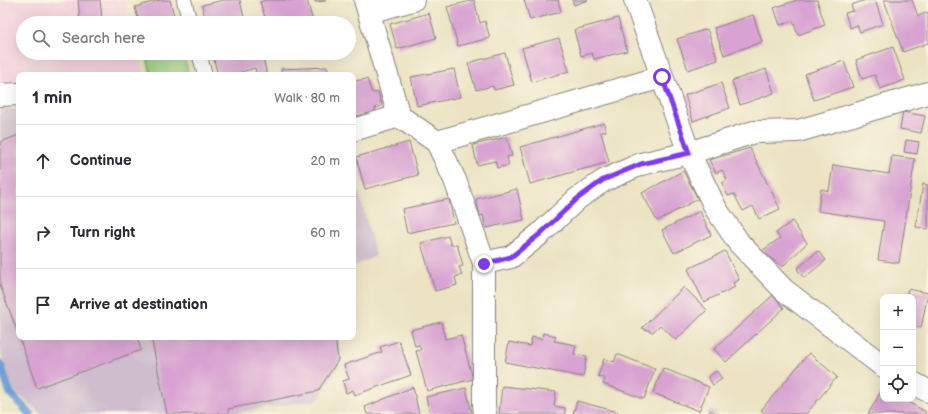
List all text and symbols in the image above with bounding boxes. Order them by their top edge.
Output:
search box [16,16,356,60]
icon: search [30,27,52,49]
text: Search here [62,29,145,48]
route start [653,68,671,86]
text: 1 min [32,88,72,108]
text: Walk · 80 m [274,90,340,106]
icon: ahead [32,150,54,172]
text: Continue [70,151,132,170]
text: 20 m [310,153,340,169]
icon: right [32,222,54,244]
text: Turn right [70,223,135,242]
text: 60 m [310,225,340,241]
route end [475,255,493,273]
icon: arrive [32,294,54,316]
map controls [880,294,916,402]
button: + [880,294,916,330]
text: Arrive at destination [70,295,208,314]
button: − [880,330,916,366]
button: locate [880,366,916,402]

